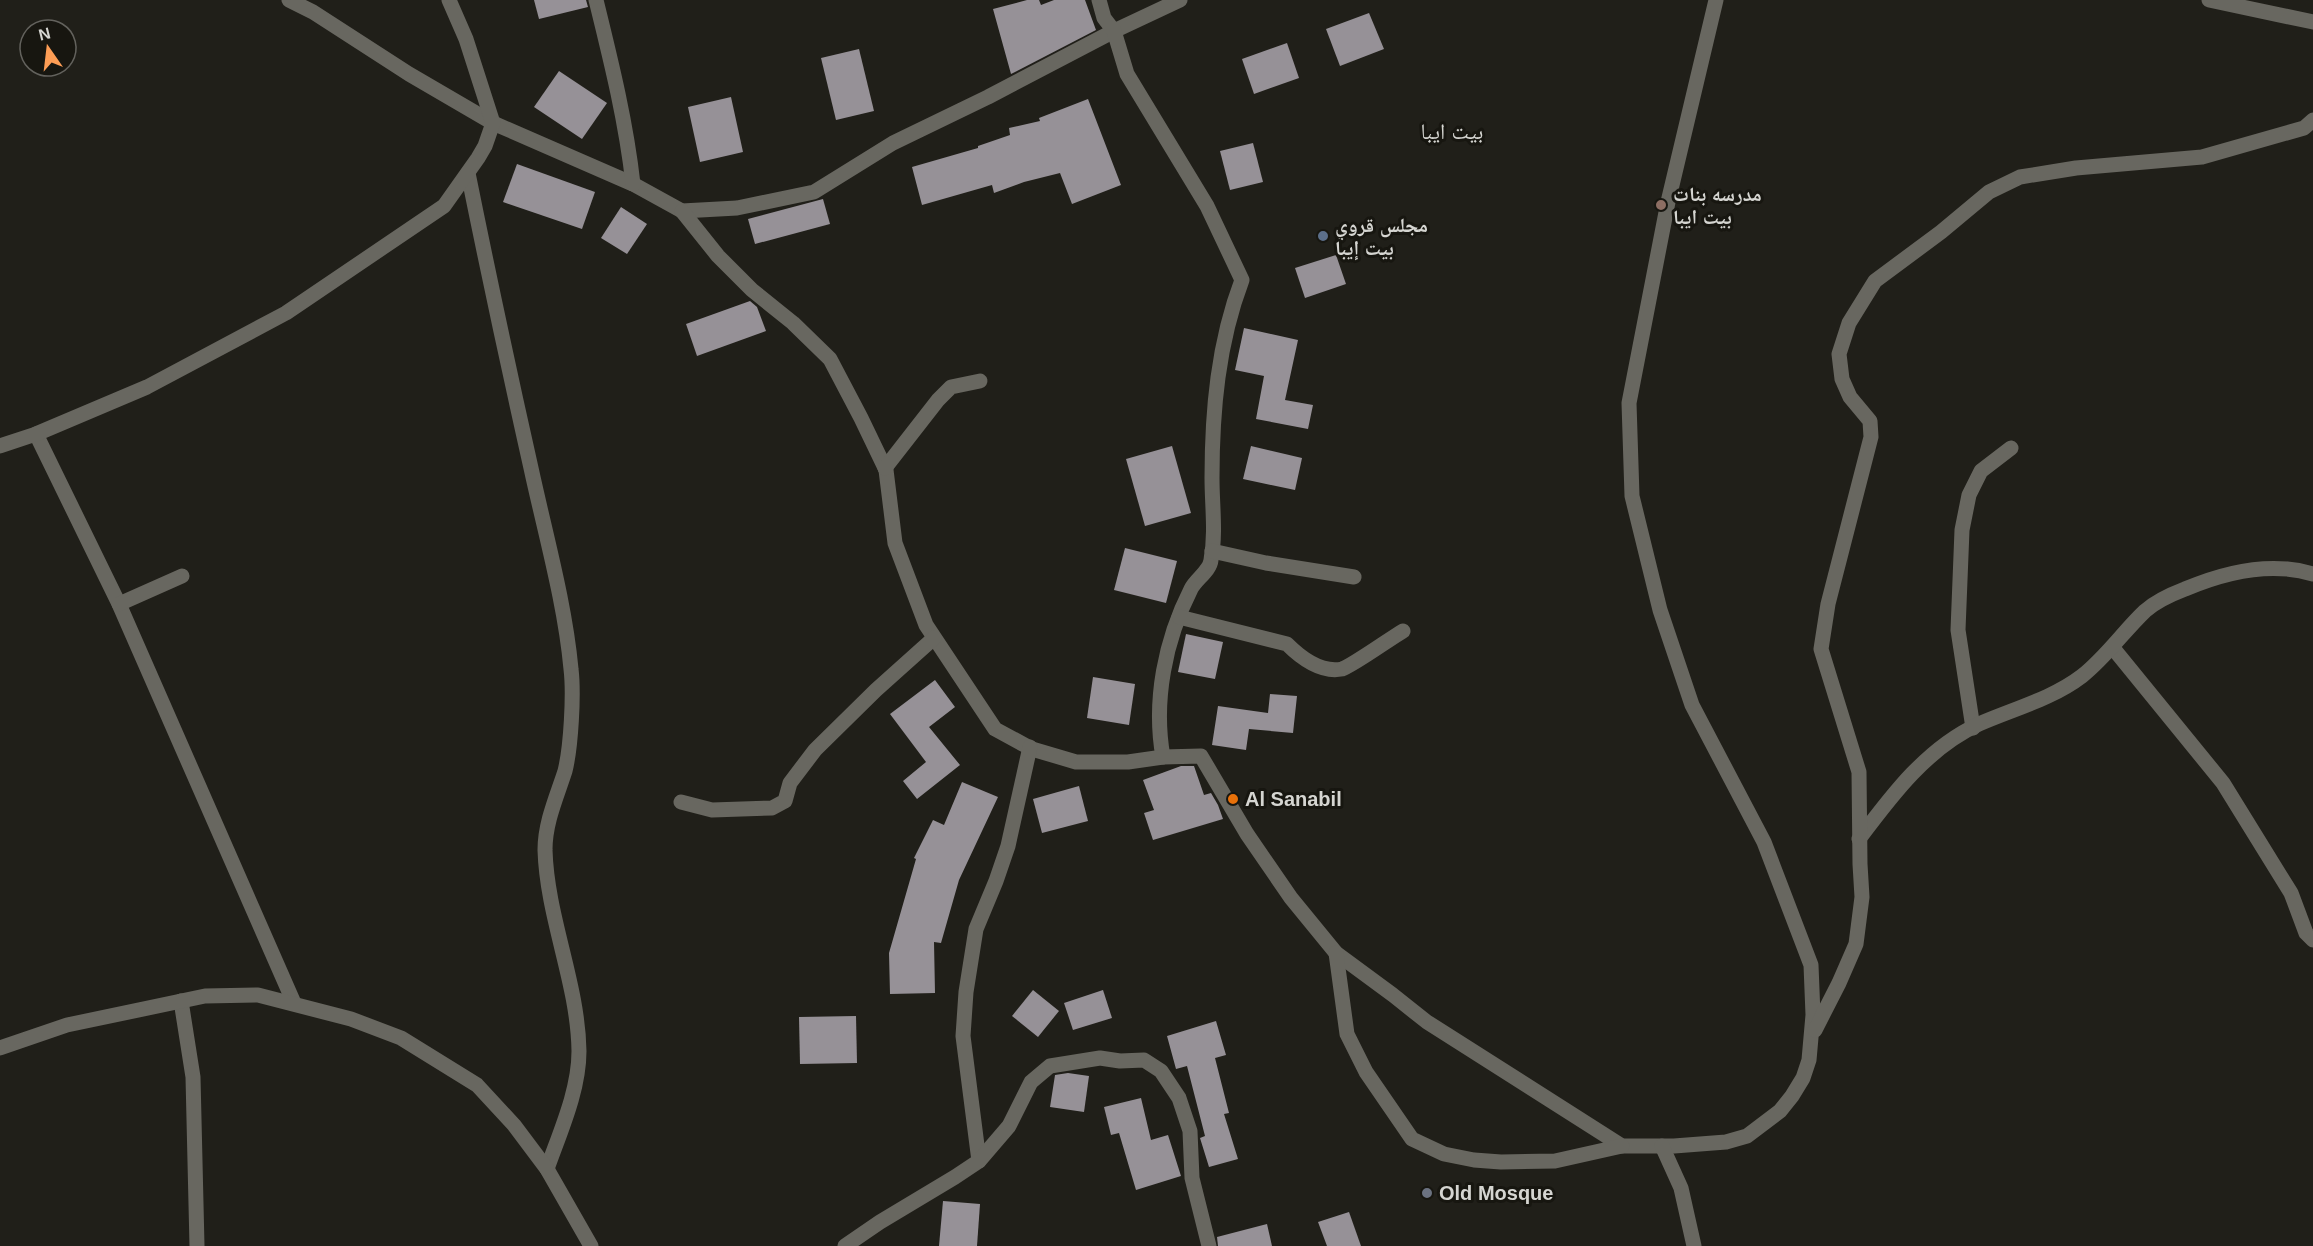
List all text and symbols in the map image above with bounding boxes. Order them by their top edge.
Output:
north arrow [18,18,78,78]
text: N [37,24,52,44]
district label: بيت ايبا [1421,119,1483,144]
place label: مدرسه بنات بيت ايبا [1673,183,1762,229]
marker: مدرسه بنات بيت ايبا [1654,198,1668,212]
place label: مجلس قروي بيت إيبا [1335,214,1428,261]
marker: مجلس قروي بيت إيبا [1316,229,1330,243]
place label: Al Sanabil [1245,788,1342,810]
marker: Al Sanabil [1226,792,1240,806]
place label: Old Mosque [1439,1182,1553,1204]
marker: Old Mosque [1420,1186,1434,1200]

